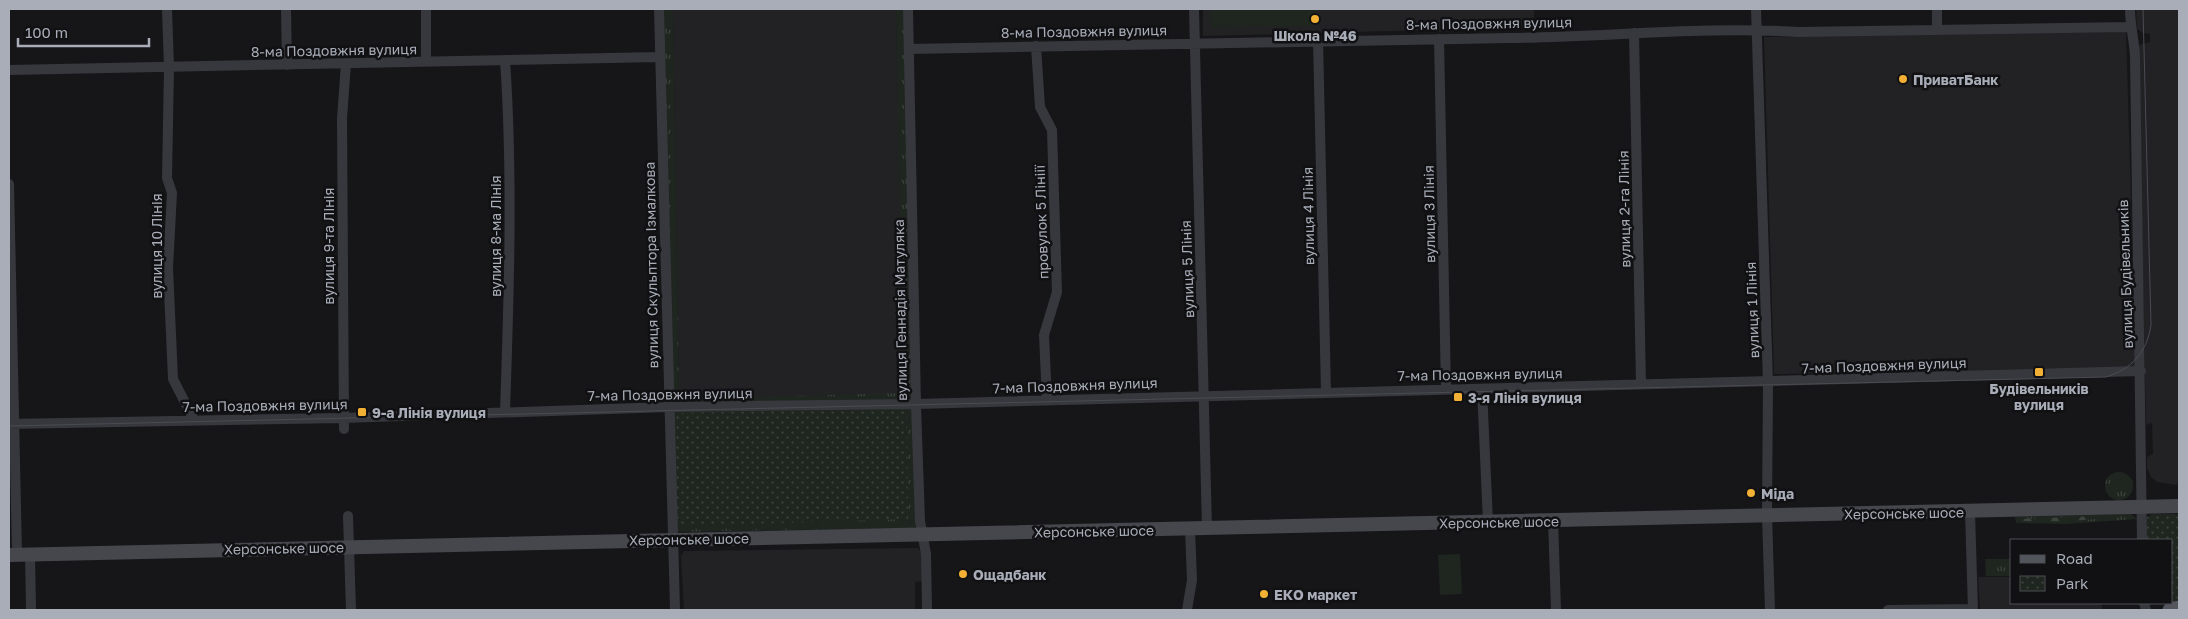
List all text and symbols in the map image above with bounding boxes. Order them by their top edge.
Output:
marker: Школа №46 [1309,13,1321,25]
street label: 8-ма Поздовжня вулиця [1406,13,1572,33]
scale bar [18,15,149,47]
street label: 8-ма Поздовжня вулиця [1001,21,1167,41]
text: 100 m [25,23,68,41]
place label: Школа №46 [1273,27,1357,44]
street label: 8-ма Поздовжня вулиця [251,40,417,60]
place label: ПриватБанк [1913,71,1998,88]
marker: ПриватБанк [1897,73,1909,85]
street label: вулиця 2-га Лінія [1614,150,1634,268]
street label: вулиця Скульптора Ізмалкова [641,162,661,368]
street label: провулок 5 Лініії [1030,163,1051,279]
street label: вулиця 3 Лінія [1420,165,1438,263]
street label: вулиця 4 Лінія [1299,167,1317,265]
street label: вулиця 8-ма Лінія [487,175,504,297]
street label: вулиця 9-та Лінія [320,188,337,304]
street label: вулиця 10 Лінія [148,193,165,299]
street label: вулиця Будівельників [2114,199,2136,349]
street label: вулиця Геннадія Матуляка [890,219,910,401]
street label: вулиця 5 Лінія [1177,220,1197,318]
street label: вулиця 1 Лінія [1742,261,1762,359]
street label: 7-ма Поздовжня вулиця [1801,354,1967,376]
street label: 7-ма Поздовжня вулиця [1397,364,1563,384]
marker: Будівельників вулиця [2033,366,2045,378]
street label: 7-ма Поздовжня вулиця [992,374,1158,396]
place label: Будівельників вулиця [1989,380,2089,413]
street label: 7-ма Поздовжня вулиця [587,384,753,404]
place label: 3-я Лінія вулиця [1468,389,1582,406]
marker: 3-я Лінія вулиця [1452,391,1464,403]
street label: 7-ма Поздовжня вулиця [182,395,348,415]
place label: 9-а Лінія вулиця [372,404,486,421]
marker: 9-а Лінія вулиця [356,406,368,418]
place label: Міда [1761,485,1794,502]
marker: Міда [1745,487,1757,499]
street label: Херсонське шосе [1844,503,1964,523]
street label: Херсонське шосе [1439,512,1559,532]
street label: Херсонське шосе [1034,521,1154,541]
street label: Херсонське шосе [629,529,749,549]
street label: Херсонське шосе [224,538,344,558]
legend [2010,539,2173,604]
text: Road [2056,549,2093,567]
place label: Ощадбанк [973,566,1046,583]
marker: Ощадбанк [957,568,969,580]
text: Park [2056,574,2089,592]
place label: ЕКО маркет [1274,586,1357,603]
marker: ЕКО маркет [1258,588,1270,600]

